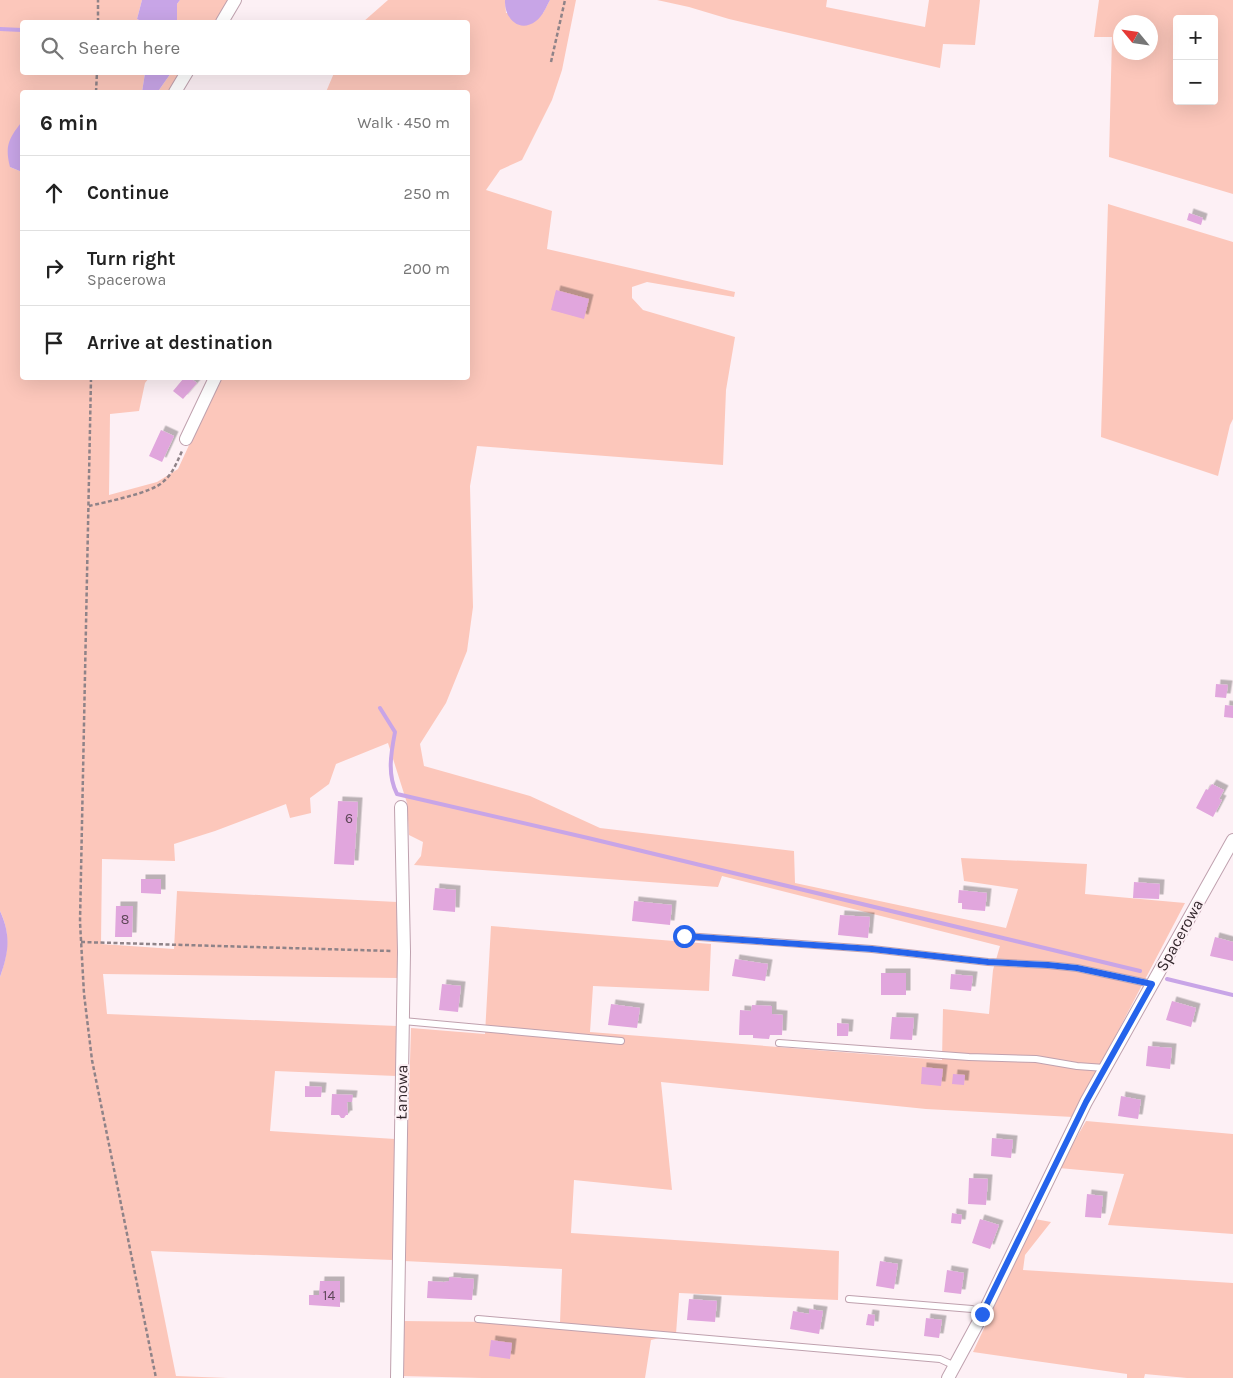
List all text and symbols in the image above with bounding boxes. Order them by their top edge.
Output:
north arrow [1113,15,1158,60]
map controls [1173,15,1218,105]
button: + [1173,15,1218,60]
search box [20,20,470,75]
icon: search [38,34,66,62]
text: Search here [78,37,180,59]
button: − [1173,60,1218,105]
text: 6 min [40,111,98,135]
text: Walk · 450 m [357,113,450,132]
icon: ahead [40,179,68,207]
text: Continue [87,182,169,204]
text: 250 m [403,184,450,203]
text: Turn right [87,248,176,270]
icon: right [40,254,68,282]
text: 200 m [403,259,450,278]
text: Spacerowa [87,270,166,289]
icon: arrive [40,329,68,357]
text: Arrive at destination [87,332,273,354]
house number: 6 [345,810,353,827]
street label: Spacerowa [1152,896,1207,974]
house number: 8 [121,911,129,928]
route start [673,925,696,948]
street label: Łanowa [392,1064,411,1120]
house number: 14 [323,1287,335,1304]
route end [971,1303,994,1326]

